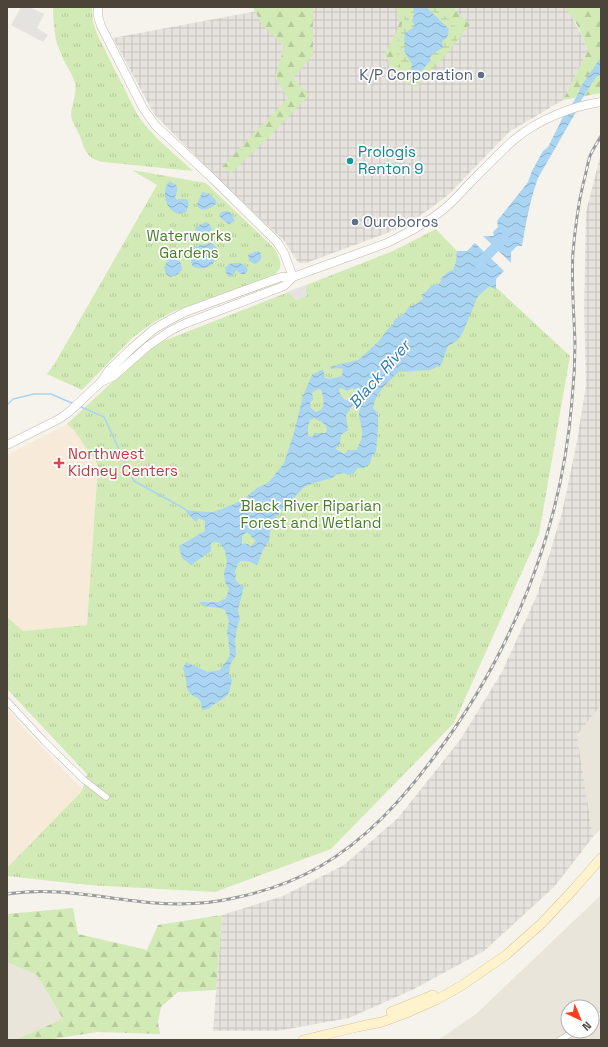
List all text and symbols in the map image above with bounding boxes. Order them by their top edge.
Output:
place label: K/P Corporation [359,65,473,84]
marker: K/P Corporation [476,70,486,80]
place label: Prologis Renton 9 [358,142,423,178]
marker: Prologis Renton 9 [345,156,355,166]
place label: Ouroboros [363,212,438,231]
marker: Ouroboros [350,217,360,227]
park label: Waterworks Gardens [147,226,232,262]
water label: Black River [344,334,416,413]
place label: Northwest Kidney Centers [68,444,178,480]
marker: Northwest Kidney Centers [53,457,65,469]
park label: Black River Riparian Forest and Wetland [241,496,381,532]
north arrow [560,999,600,1039]
text: N [579,1019,594,1034]

